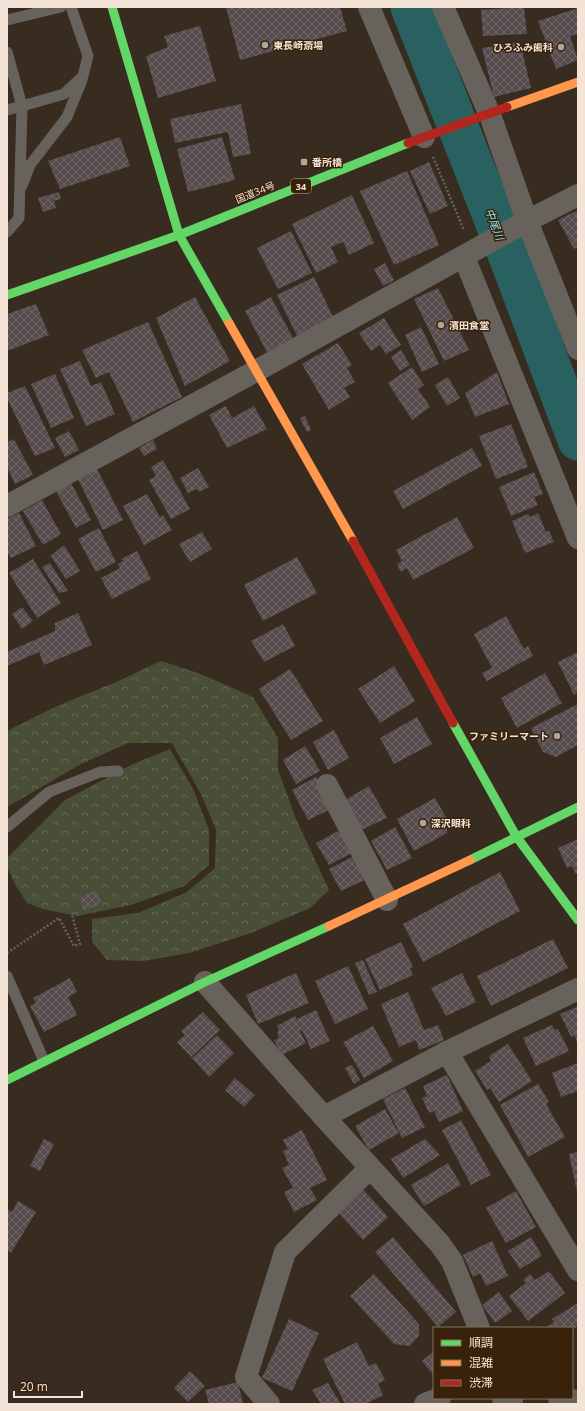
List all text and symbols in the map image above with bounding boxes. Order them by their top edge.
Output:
place label: 東長崎斎場 [273,38,323,52]
marker: 東長崎斎場 [260,40,270,50]
place label: ひろふみ歯科 [493,40,553,54]
marker: ひろふみ歯科 [556,42,566,52]
place label: 番所橋 [312,155,342,169]
marker: 番所橋 [299,157,309,167]
street label: 国道34号 [233,178,277,206]
road number: 34 [291,179,311,193]
water label: 中尾川 [482,206,508,243]
place label: 濱田食堂 [449,318,489,332]
marker: 濱田食堂 [436,320,446,330]
place label: ファミリーマート [469,729,549,743]
marker: ファミリーマート [552,731,562,741]
place label: 深沢眼科 [431,816,471,830]
marker: 深沢眼科 [418,818,428,828]
legend [433,1327,573,1399]
text: 順調 [469,1334,493,1351]
text: 混雑 [469,1354,493,1371]
scale bar [14,1373,82,1399]
text: 渋滞 [469,1374,493,1391]
text: 20 m [20,1378,48,1395]

